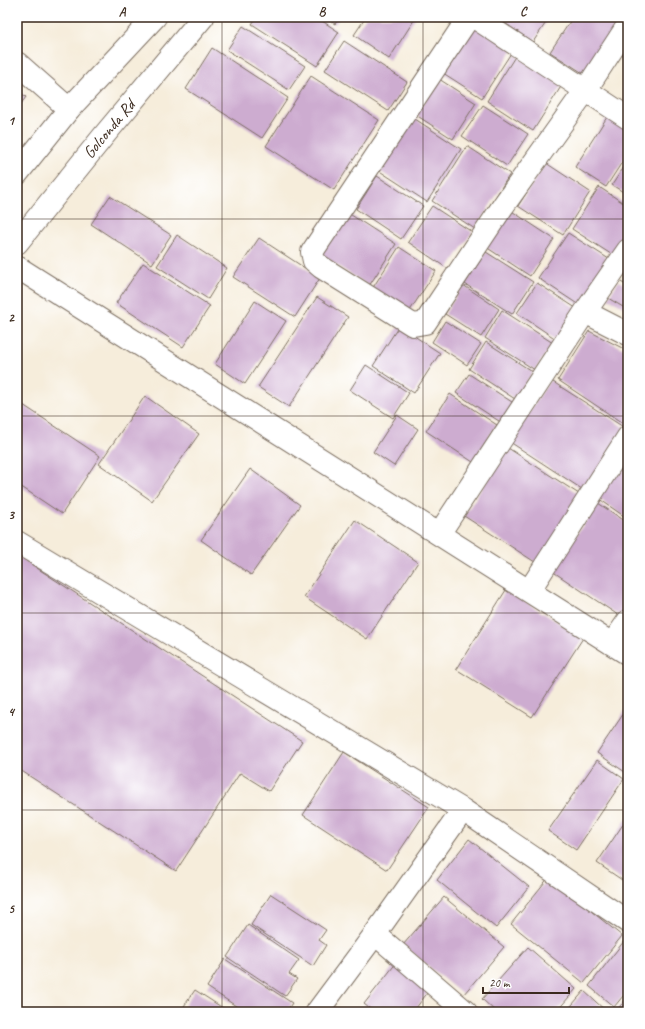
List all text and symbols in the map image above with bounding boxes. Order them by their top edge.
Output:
text: A [119,4,127,20]
text: B [319,4,327,20]
text: C [520,4,528,20]
street label: Golconda Rd [78,93,142,163]
text: 1 [8,113,16,129]
text: 2 [8,310,15,326]
text: 3 [8,507,15,523]
text: 4 [8,704,16,720]
text: 5 [8,901,15,917]
scale bar [483,969,569,995]
text: 20 m [489,975,511,991]

